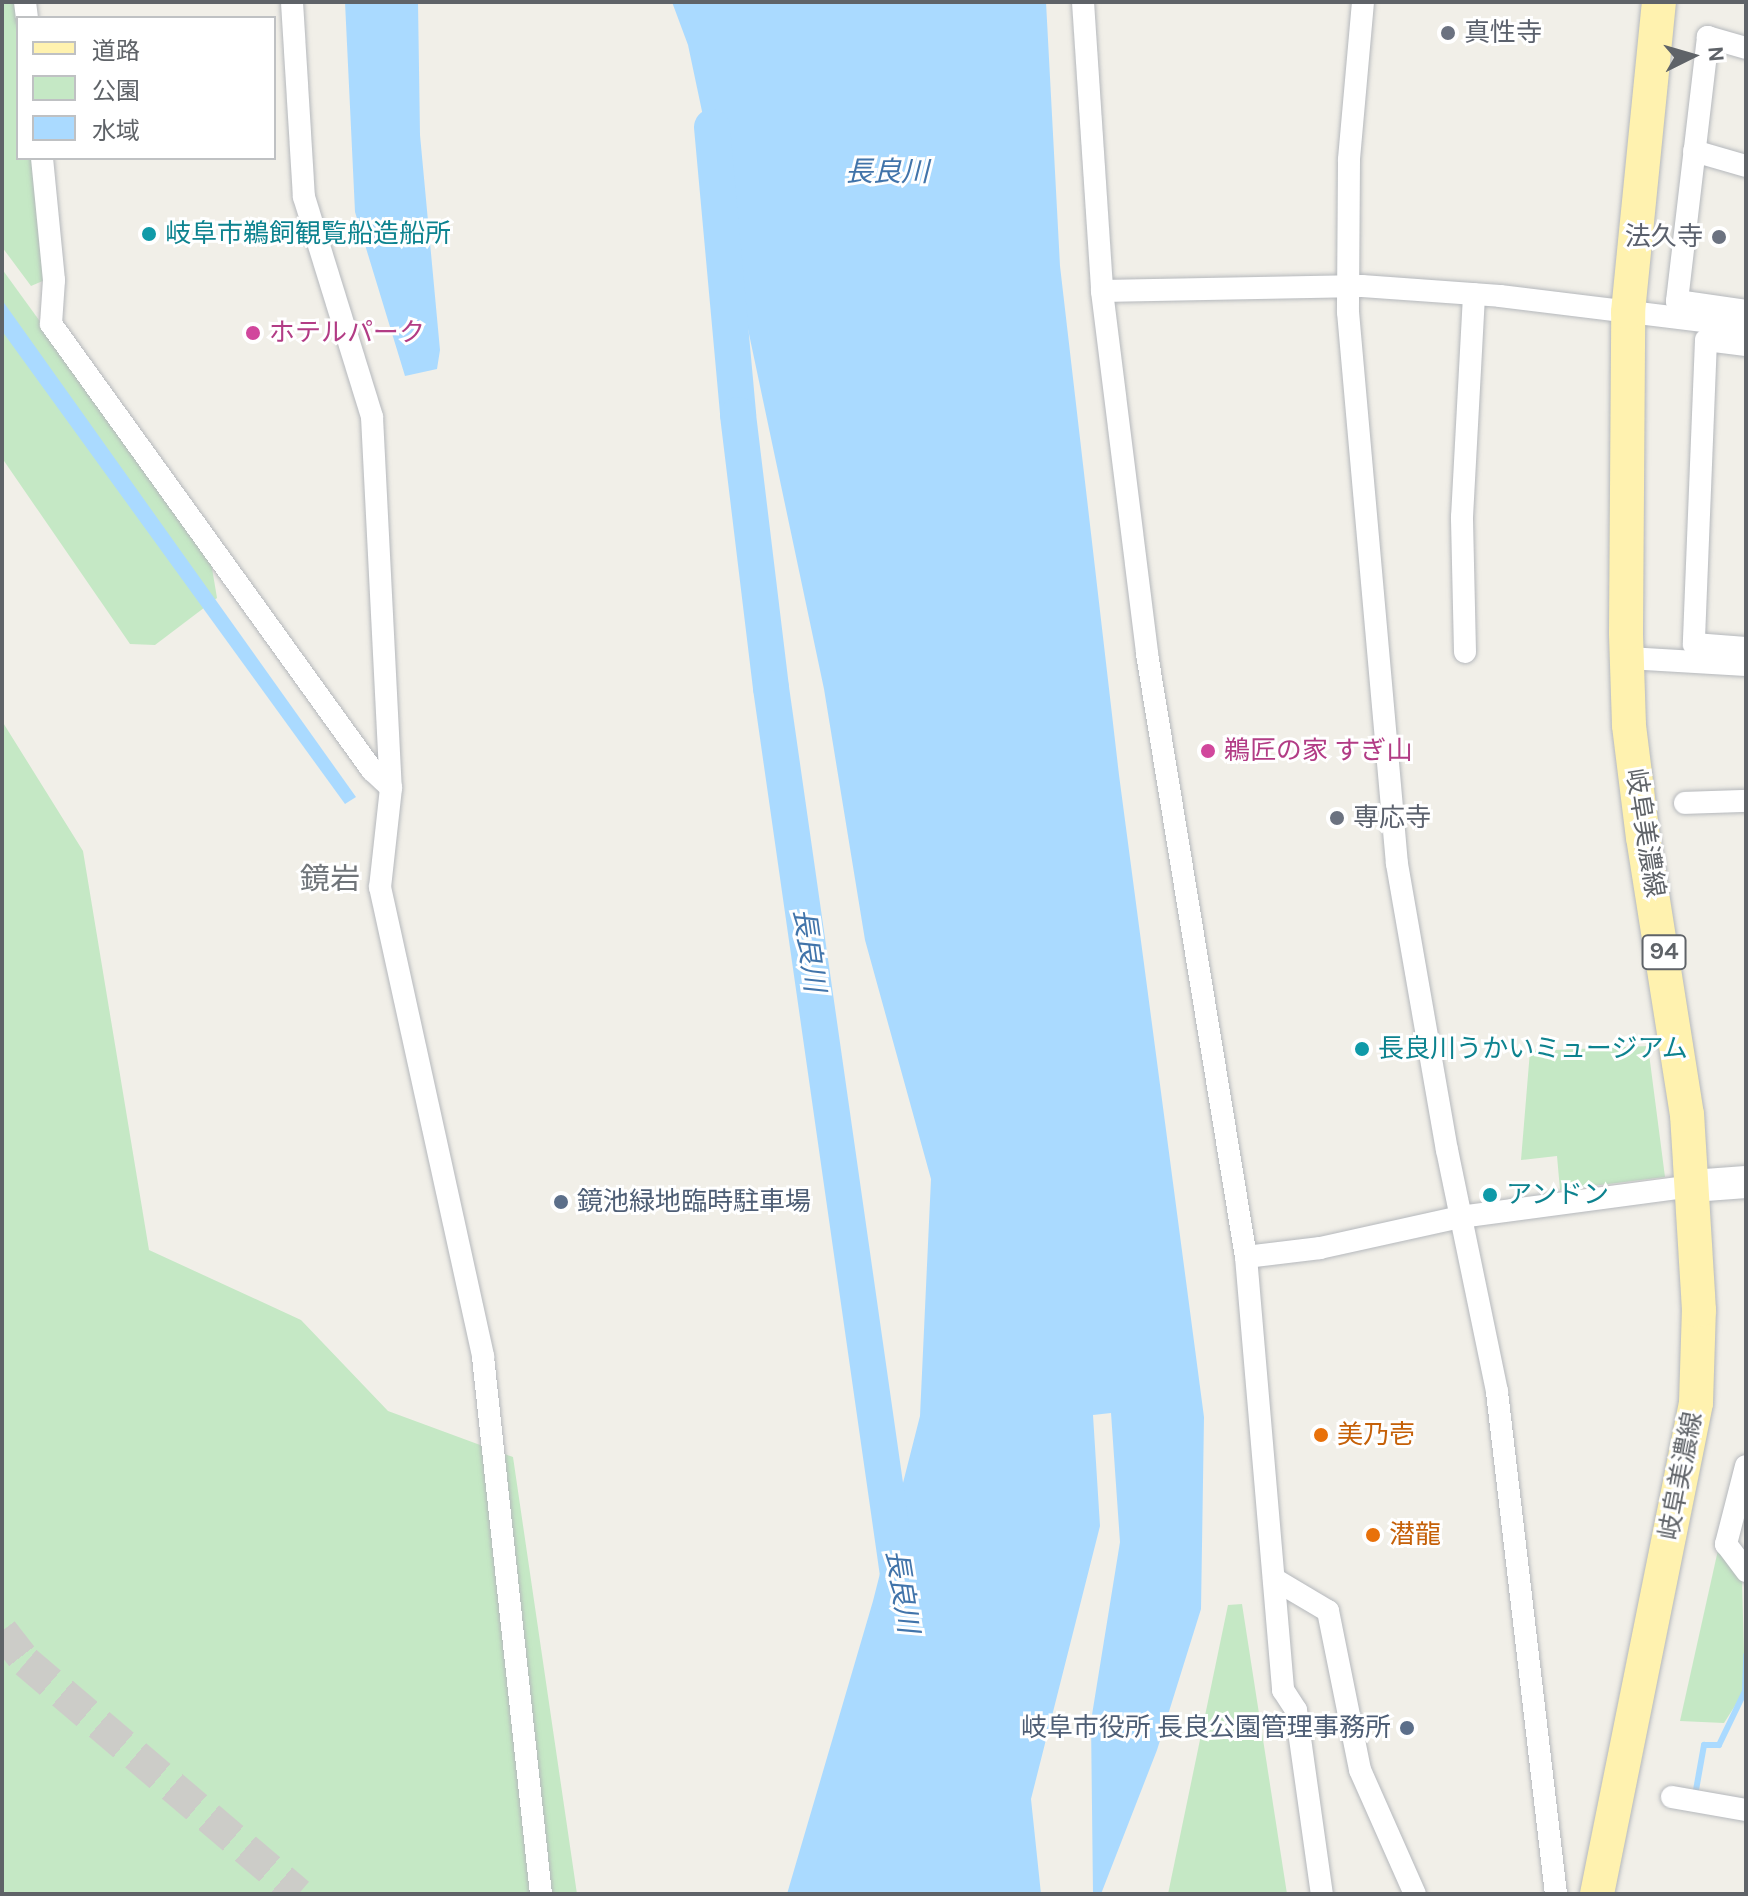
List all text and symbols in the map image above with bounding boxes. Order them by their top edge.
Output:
legend [16,16,276,160]
north arrow [1652,16,1732,96]
place label: 真性寺 [1464,17,1542,49]
marker: 真性寺 [1439,24,1457,42]
text: 道路 [92,37,140,65]
text: N [1702,45,1730,63]
text: 公園 [92,77,140,105]
text: 水域 [92,117,140,145]
water label: 長良川 [845,155,929,189]
place label: 岐阜市鵜飼観覧船造船所 [165,218,451,250]
place label: 法久寺 [1625,221,1703,253]
marker: 岐阜市鵜飼観覧船造船所 [140,225,158,243]
marker: 法久寺 [1710,228,1728,246]
place label: ホテルパーク [269,317,425,349]
marker: ホテルパーク [244,324,262,342]
place label: 鵜匠の家 すぎ山 [1224,735,1412,767]
marker: 鵜匠の家 すぎ山 [1199,742,1217,760]
street label: 岐阜美濃線 [1619,766,1671,900]
place label: 専応寺 [1353,802,1431,834]
marker: 専応寺 [1328,809,1346,827]
district label: 鏡岩 [300,861,360,897]
water label: 長良川 [787,906,831,994]
road number: 94 [1640,932,1688,972]
place label: 長良川うかいミュージアム [1378,1033,1690,1065]
marker: 長良川うかいミュージアム [1353,1040,1371,1058]
place label: アンドン [1506,1179,1610,1211]
place label: 鏡池緑地臨時駐車場 [577,1186,811,1218]
marker: アンドン [1481,1186,1499,1204]
marker: 鏡池緑地臨時駐車場 [552,1193,570,1211]
street label: 岐阜美濃線 [1653,1409,1709,1543]
place label: 美乃壱 [1337,1419,1415,1451]
marker: 美乃壱 [1312,1426,1330,1444]
place label: 潜龍 [1389,1519,1441,1551]
marker: 潜龍 [1364,1526,1382,1544]
water label: 長良川 [879,1547,925,1635]
place label: 岐阜市役所 長良公園管理事務所 [1021,1712,1391,1744]
marker: 岐阜市役所 長良公園管理事務所 [1398,1719,1416,1737]

